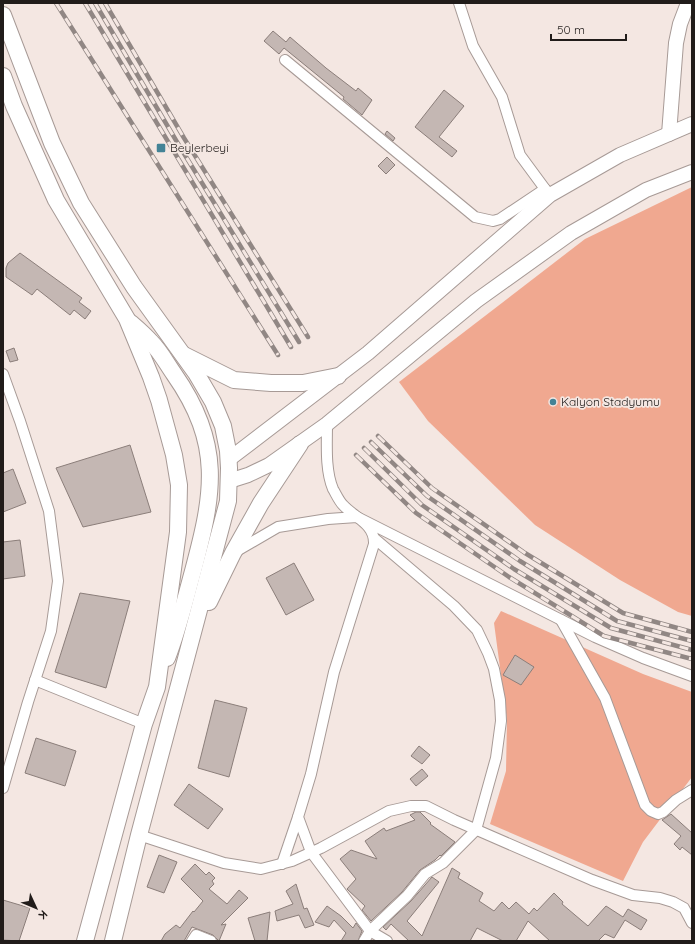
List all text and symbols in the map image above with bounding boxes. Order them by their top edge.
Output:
scale bar [551,16,626,42]
text: 50 m [557,22,585,37]
place label: Beylerbeyi [170,140,229,155]
marker: Beylerbeyi [155,142,167,154]
place label: Kalyon Stadyumu [561,394,660,409]
marker: Kalyon Stadyumu [548,397,558,407]
north arrow [16,888,56,928]
text: K [36,907,51,922]

